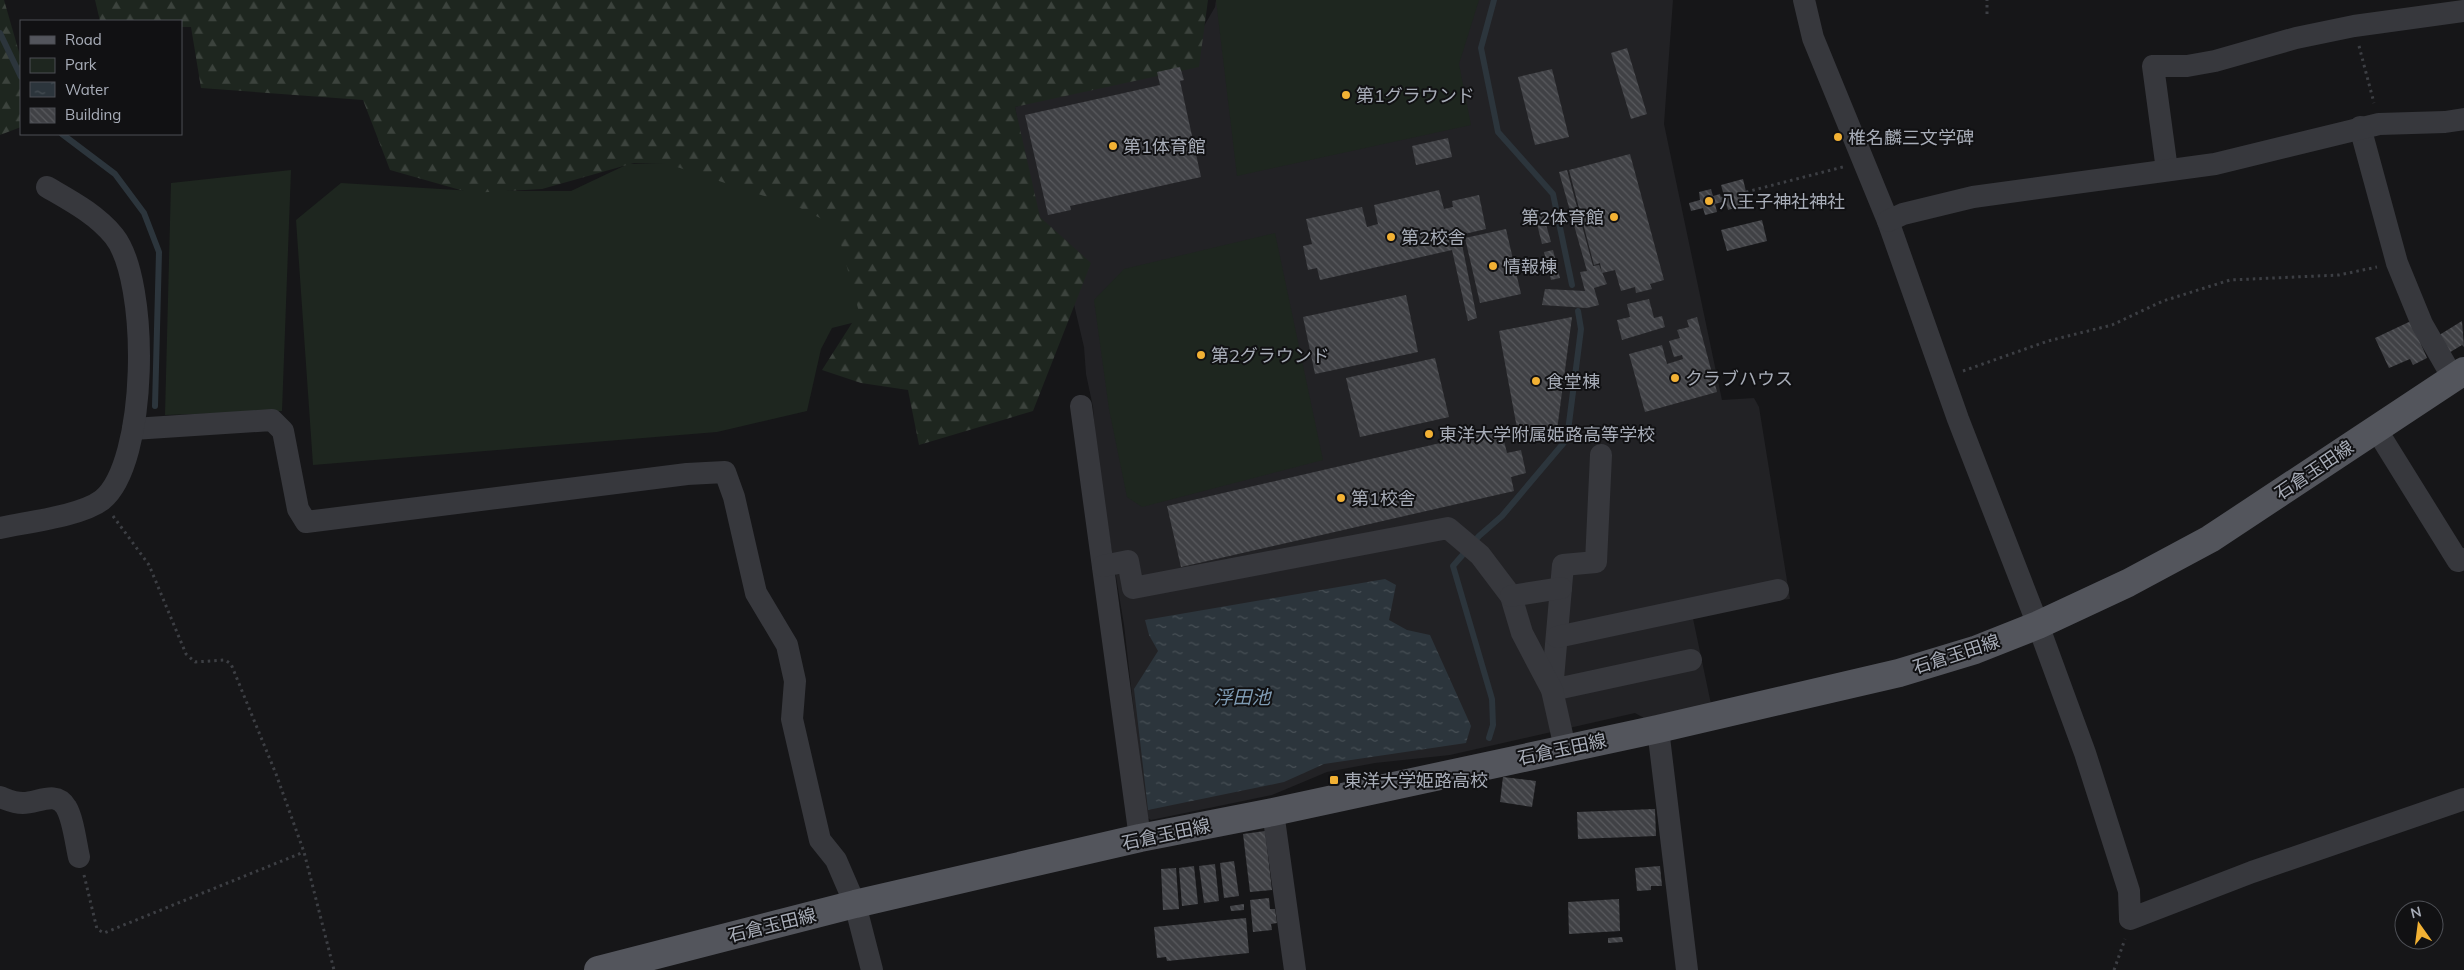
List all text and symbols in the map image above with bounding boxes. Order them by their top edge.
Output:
legend [20,20,182,135]
text: Road [65,30,102,49]
text: Park [65,55,97,74]
text: Water [65,80,109,99]
place label: 第1グラウンド [1356,84,1475,107]
marker: 第1グラウンド [1340,89,1352,101]
text: Building [65,105,121,124]
place label: 椎名麟三文学碑 [1848,126,1974,149]
marker: 椎名麟三文学碑 [1832,131,1844,143]
place label: 第1体育館 [1123,135,1206,158]
marker: 第1体育館 [1107,140,1119,152]
place label: 八王子神社神社 [1719,190,1845,213]
marker: 八王子神社神社 [1703,195,1715,207]
place label: 第2体育館 [1521,206,1604,229]
marker: 第2体育館 [1608,211,1620,223]
place label: 第2校舎 [1401,226,1466,249]
marker: 第2校舎 [1385,231,1397,243]
place label: 情報棟 [1503,255,1557,278]
marker: 情報棟 [1487,260,1499,272]
place label: 第2グラウンド [1211,344,1330,367]
marker: 第2グラウンド [1195,349,1207,361]
place label: クラブハウス [1685,367,1793,390]
place label: 食堂棟 [1546,370,1600,393]
marker: クラブハウス [1669,372,1681,384]
marker: 食堂棟 [1530,375,1542,387]
place label: 東洋大学附属姫路高等学校 [1439,423,1655,446]
marker: 東洋大学附属姫路高等学校 [1423,428,1435,440]
street label: 石倉玉田線 [2270,435,2358,505]
place label: 第1校舎 [1351,487,1416,510]
marker: 第1校舎 [1335,492,1347,504]
street label: 石倉玉田線 [1910,629,2002,679]
water label: 浮田池 [1213,685,1272,709]
street label: 石倉玉田線 [1516,728,1608,770]
place label: 東洋大学姫路高校 [1344,769,1488,792]
marker: 東洋大学姫路高校 [1328,774,1340,786]
street label: 石倉玉田線 [1120,813,1212,855]
north arrow [2394,900,2444,950]
text: N [2409,902,2423,922]
street label: 石倉玉田線 [726,903,818,947]

